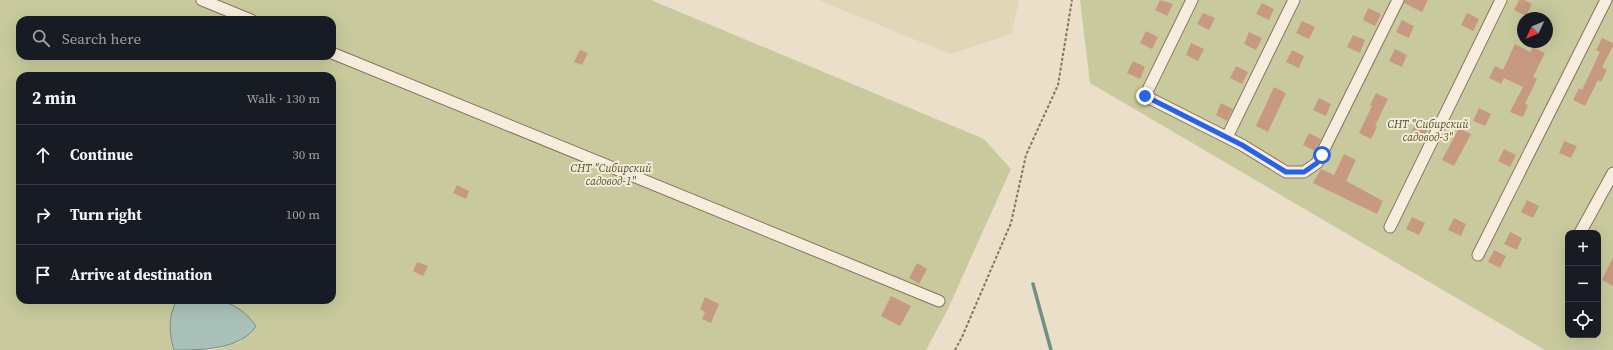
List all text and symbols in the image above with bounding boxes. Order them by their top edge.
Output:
north arrow [1517,12,1553,48]
search box [16,16,336,60]
icon: search [30,27,52,49]
text: Search here [62,28,141,49]
text: 2 min [32,86,76,110]
route end [1136,87,1154,105]
text: Walk · 130 m [247,90,320,107]
park label: СНТ "Сибирский садовод-3" [1387,117,1469,145]
icon: ahead [32,144,54,166]
text: Continue [70,144,133,165]
text: 30 m [292,146,320,163]
route start [1313,146,1331,164]
park label: СНТ "Сибирский садовод-1" [570,161,652,189]
icon: right [32,204,54,226]
text: Turn right [70,204,142,225]
text: 100 m [286,206,320,223]
map controls [1565,230,1601,338]
button: + [1565,230,1601,266]
icon: arrive [32,264,54,286]
text: Arrive at destination [70,264,212,285]
button: − [1565,266,1601,302]
button: locate [1565,302,1601,338]

